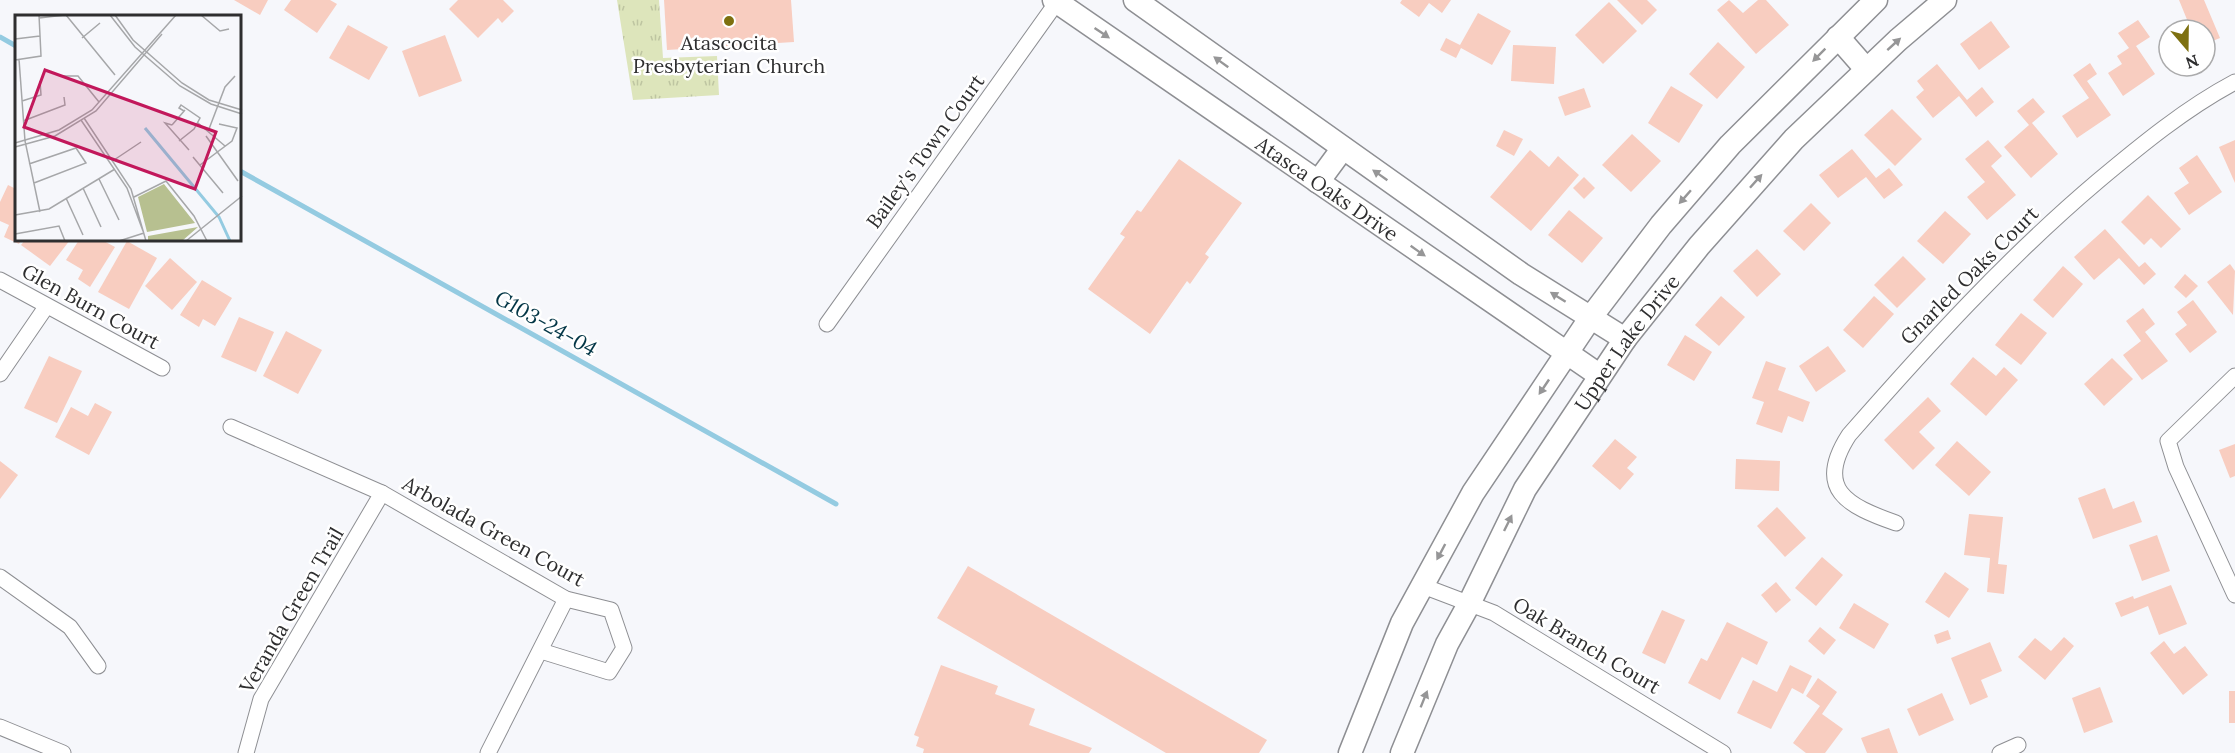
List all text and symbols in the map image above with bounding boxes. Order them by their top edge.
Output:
marker: Atascocita Presbyterian Church [722,14,736,28]
inset map [15,15,242,242]
north arrow [2157,18,2217,78]
one-way arrow [1094,27,1110,38]
place label: Atascocita Presbyterian Church [633,30,825,78]
one-way arrow [1886,38,1901,51]
one-way arrow [1812,48,1826,63]
text: N [2183,51,2201,74]
one-way arrow [1214,56,1230,68]
street label: Bailey's Town Court [861,69,990,233]
street label: Atasca Oaks Drive [1251,130,1404,246]
one-way arrow [1372,169,1388,181]
one-way arrow [1749,173,1763,188]
one-way arrow [1679,189,1692,204]
street label: Gnarled Oaks Court [1895,200,2044,349]
one-way arrow [1410,245,1426,256]
street label: Glen Burn Court [18,258,164,354]
street label: Upper Lake Drive [1568,269,1684,415]
water label: G103-24-04 [490,284,602,362]
one-way arrow [1550,291,1566,302]
one-way arrow [1538,379,1550,395]
street label: Arbolada Green Court [398,470,590,592]
one-way arrow [1504,515,1513,532]
street label: Veranda Green Trail [233,523,349,698]
one-way arrow [1436,544,1446,561]
street label: Oak Branch Court [1509,591,1665,699]
one-way arrow [1420,690,1429,708]

